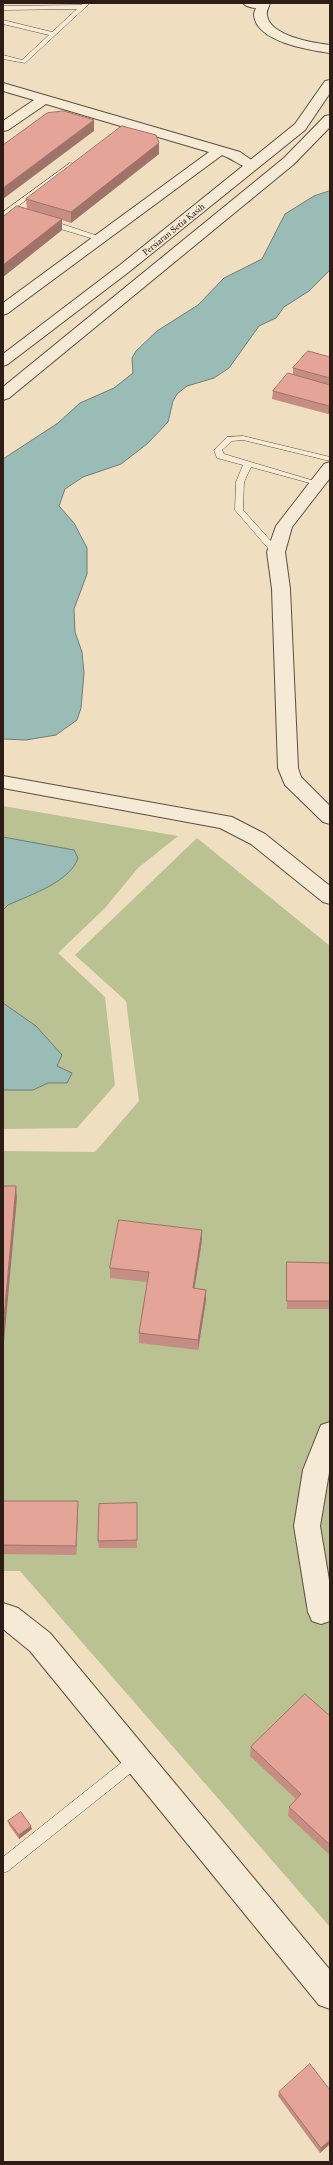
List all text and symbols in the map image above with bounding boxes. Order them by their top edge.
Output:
street label: Persiaran Setia Kasih [141,202,207,258]

